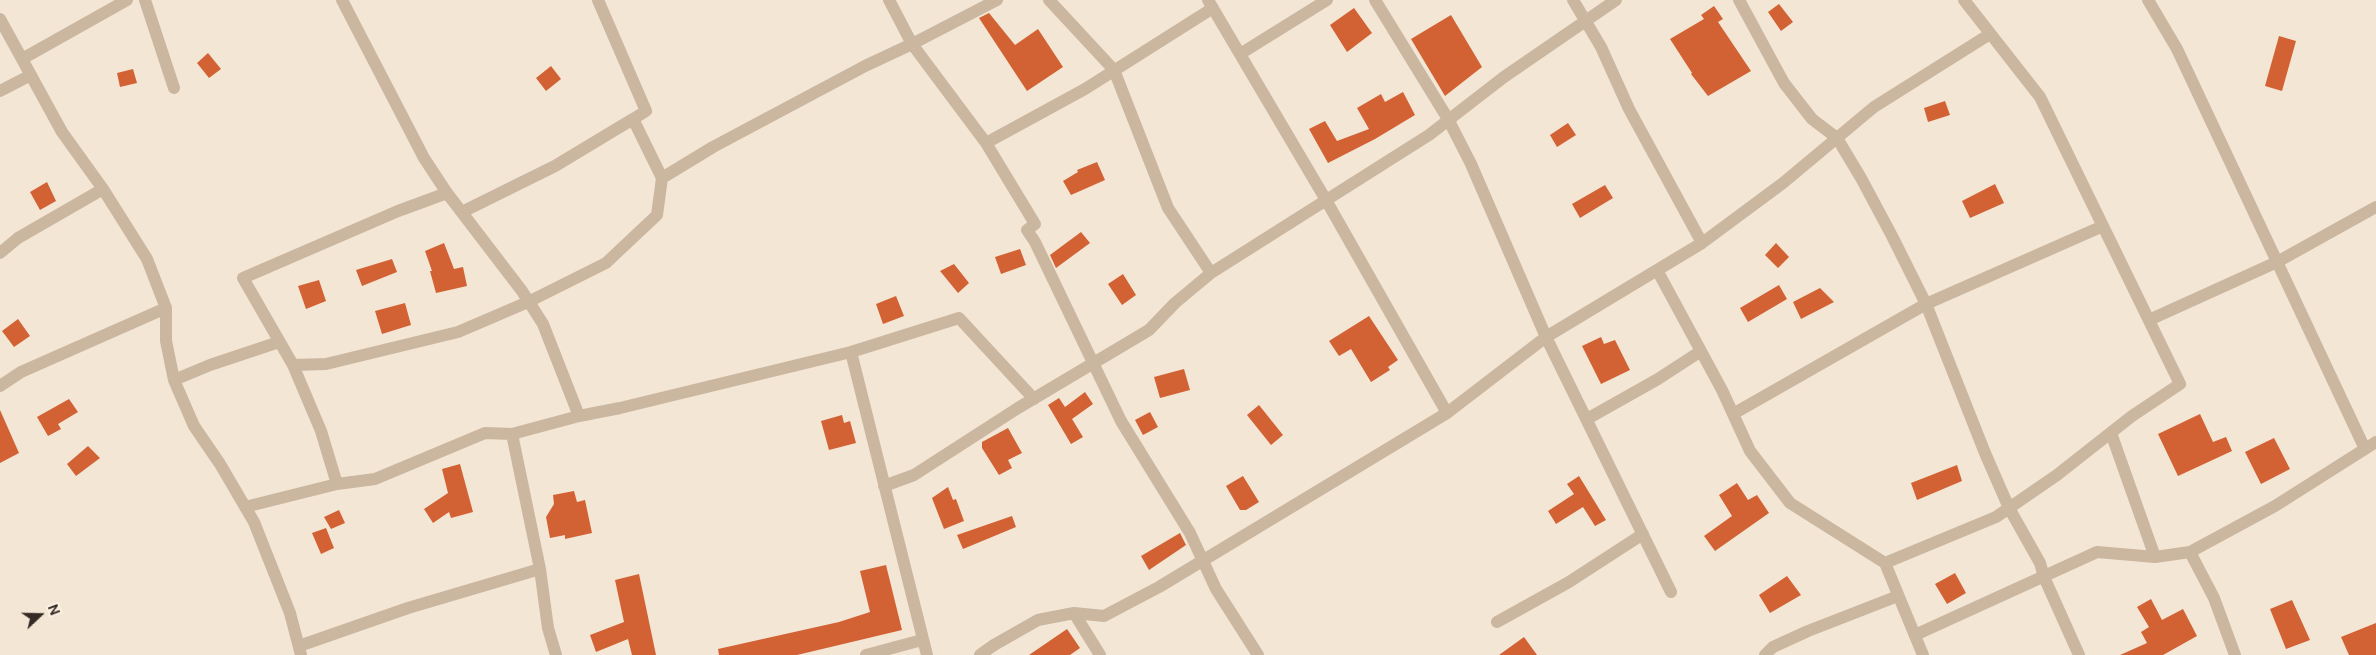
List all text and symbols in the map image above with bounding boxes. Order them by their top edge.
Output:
north arrow [15,590,65,640]
text: N [44,602,64,618]

